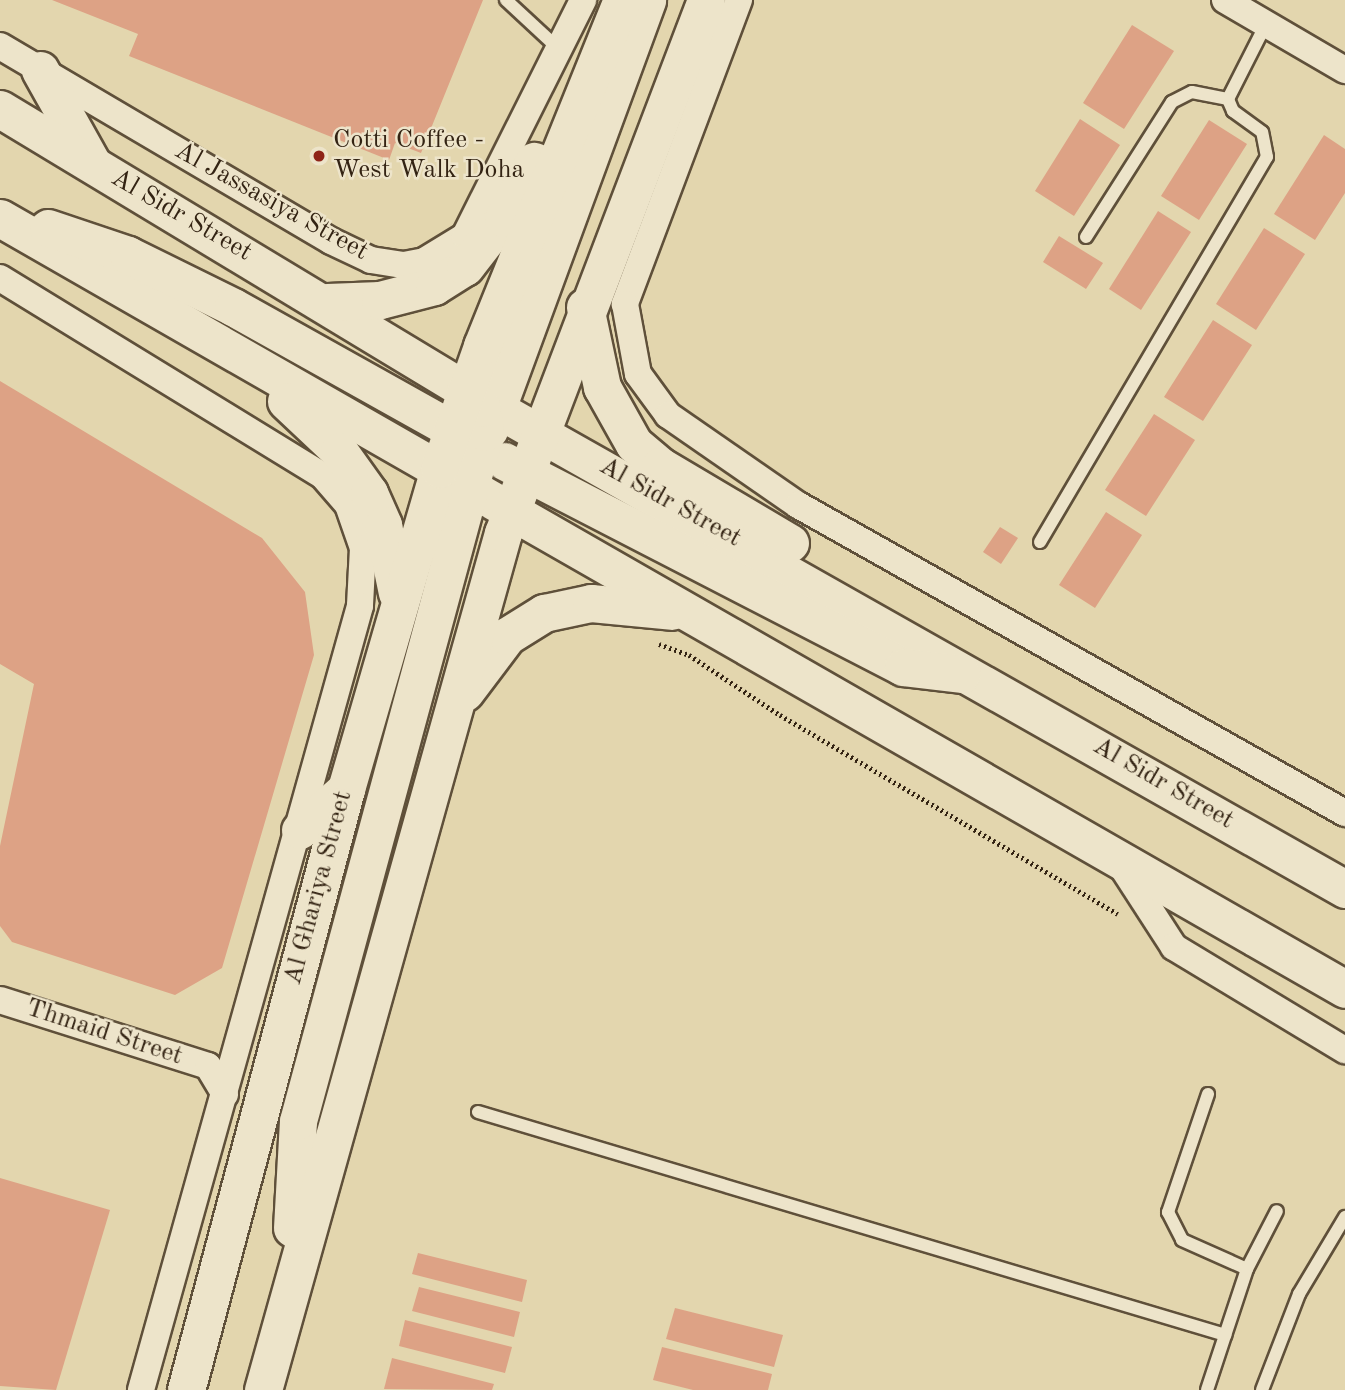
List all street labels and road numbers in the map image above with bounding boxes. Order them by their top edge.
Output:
street label: Al Jassasiya Street [169,136,373,268]
street label: Al Sidr Street [105,163,257,269]
street label: Al Sidr Street [593,451,747,555]
street label: Al Sidr Street [1087,731,1239,837]
street label: Al Ghariya Street [278,788,360,988]
street label: Thmaid Street [22,993,186,1073]

